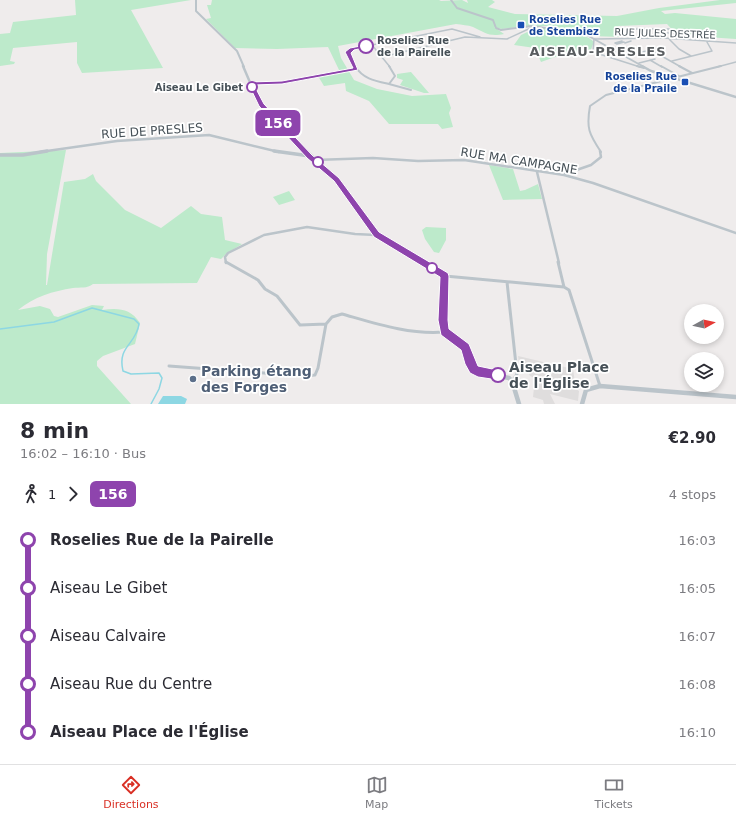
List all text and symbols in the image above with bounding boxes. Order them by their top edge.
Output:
place label: Roselies Rue de Stembiez [529,14,601,37]
marker: Roselies Rue de Stembiez [516,20,526,30]
street label: RUE JULES DESTRÉE [614,25,716,41]
place label: Roselies Rue de la Pairelle [377,35,451,58]
marker: Roselies Rue de la Pairelle [358,38,374,54]
district label: AISEAU-PRESLES [529,44,667,59]
place label: Roselies Rue de la Praile [605,71,677,94]
marker: Roselies Rue de la Praile [680,77,690,87]
marker: Aiseau Le Gibet [246,81,258,93]
place label: Aiseau Le Gibet [155,82,243,93]
line badge: 156 [255,110,301,136]
text: 156 [263,115,293,131]
street label: RUE DE PRESLES [101,120,203,142]
street label: RUE MA CAMPAGNE [460,145,578,177]
unlabelled marker [312,156,324,168]
unlabelled marker [426,262,438,274]
north arrow [684,304,724,344]
map controls [684,304,724,392]
button: layers [684,352,724,392]
place label: Aiseau Place de l'Église [509,359,609,391]
place label: Parking étang des Forges [201,363,312,395]
marker: Aiseau Place de l'Église [490,367,506,383]
marker: Parking étang des Forges [188,374,198,384]
text: 8 min [20,418,89,443]
text: €2.90 [669,429,716,447]
text: 16:02 – 16:10 · Bus [20,446,146,461]
icon: walk [20,483,42,505]
icon: forward [62,483,84,505]
text: 156 [98,486,128,502]
text: 1 [48,487,56,502]
text: 4 stops [669,487,716,502]
text: Roselies Rue de la Pairelle [50,531,274,549]
text: 16:03 [679,533,716,548]
text: Aiseau Le Gibet [50,579,167,597]
text: 16:05 [679,581,716,596]
text: Aiseau Calvaire [50,627,166,645]
text: 16:07 [679,629,716,644]
text: Aiseau Rue du Centre [50,675,212,693]
text: 16:08 [679,677,716,692]
text: Aiseau Place de l'Église [50,723,249,741]
text: 16:10 [679,725,716,740]
tab: Directions [103,774,159,811]
tab: Map [365,774,388,811]
tab: Tickets [595,774,633,811]

